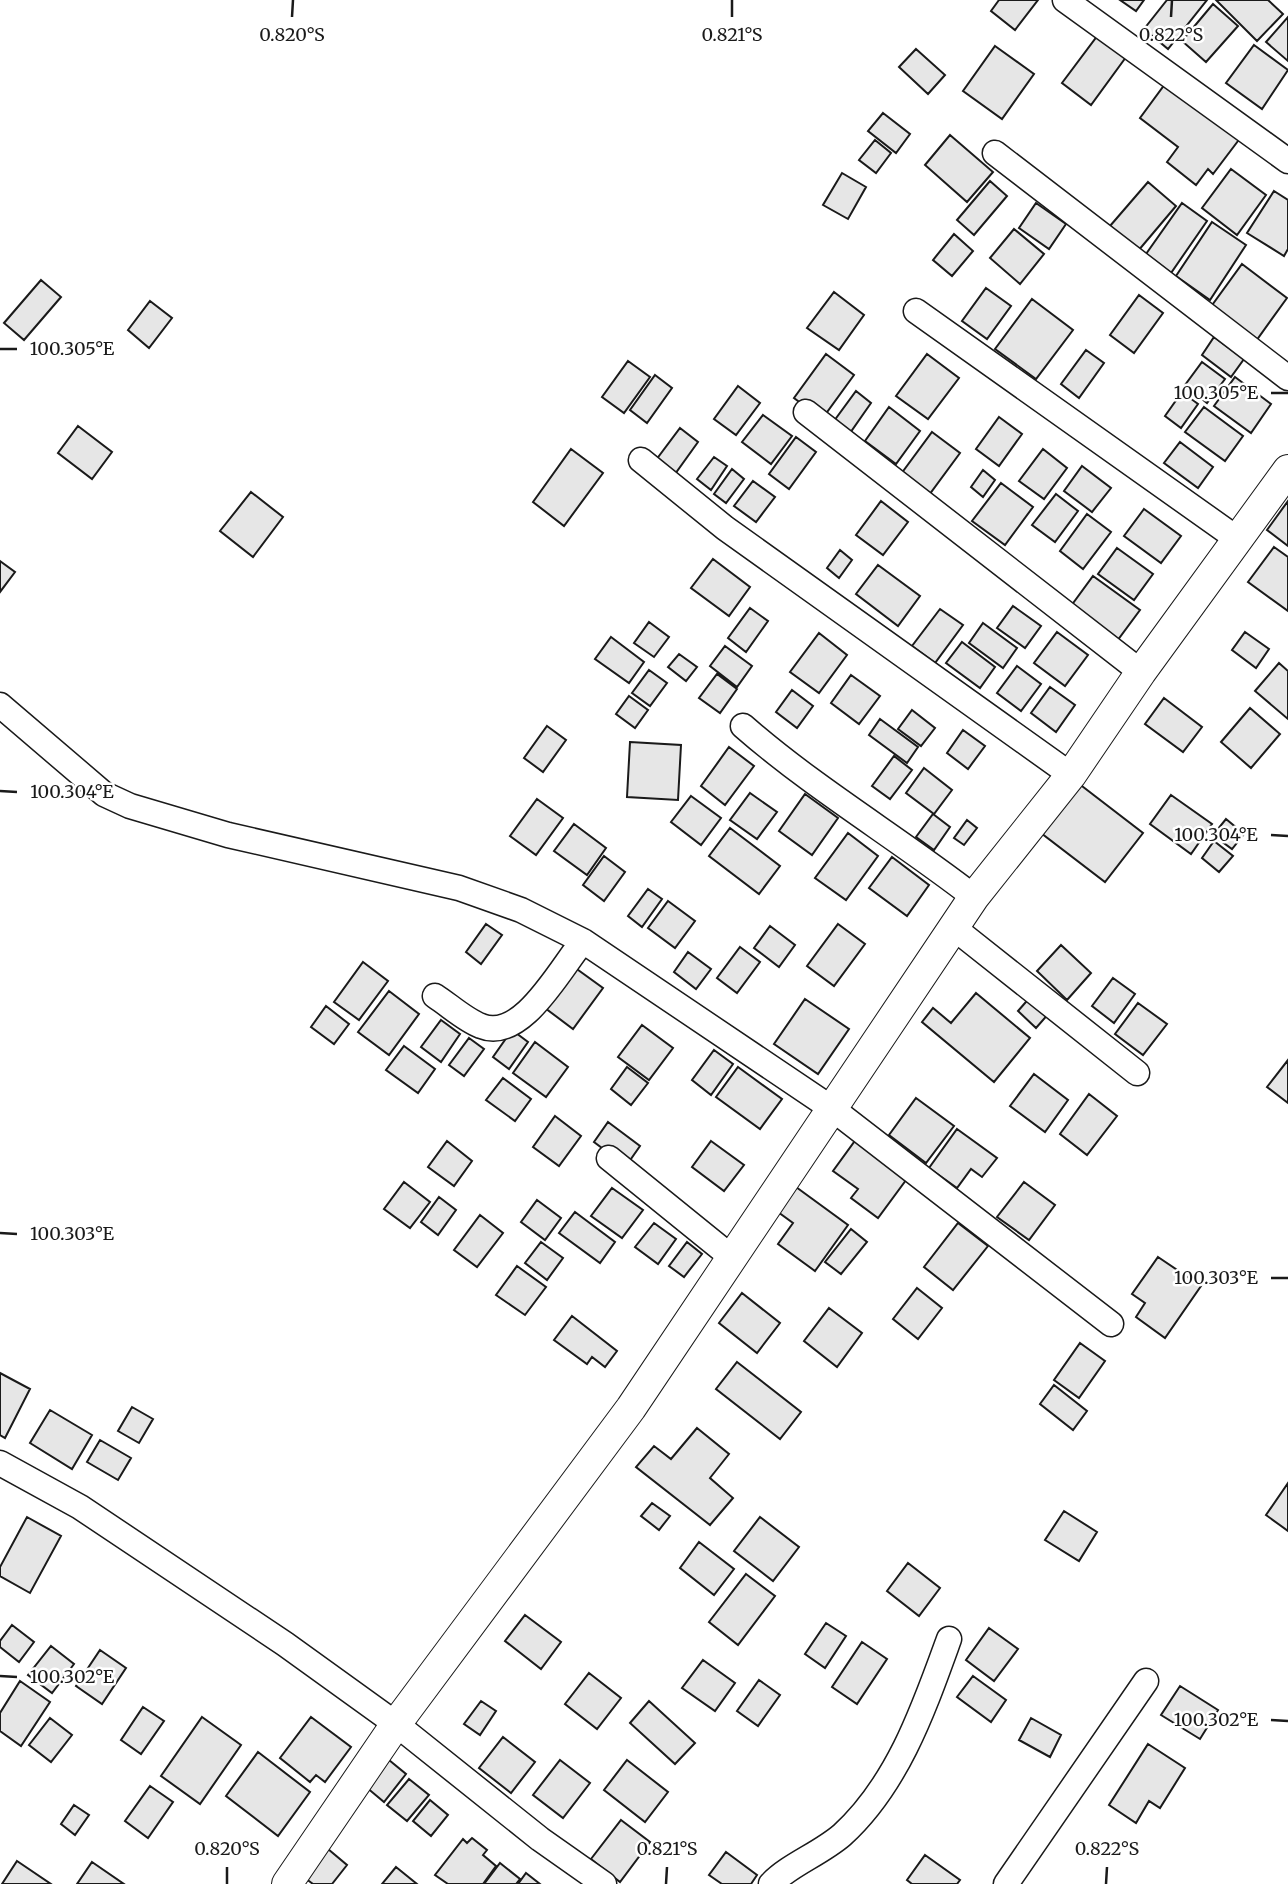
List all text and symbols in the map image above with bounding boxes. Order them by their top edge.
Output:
text: 0.820°S [259,23,325,46]
text: 0.821°S [701,23,763,46]
text: 0.822°S [1139,23,1204,46]
text: 100.305°E [30,337,115,360]
text: 100.305°E [1174,381,1259,404]
text: 100.304°E [30,780,114,803]
text: 100.304°E [1174,823,1258,846]
text: 100.303°E [30,1222,114,1245]
text: 100.303°E [1174,1266,1258,1289]
text: 100.302°E [30,1665,115,1688]
text: 100.302°E [1174,1708,1259,1731]
text: 0.820°S [194,1837,260,1860]
text: 0.821°S [636,1837,698,1860]
text: 0.822°S [1075,1837,1140,1860]

